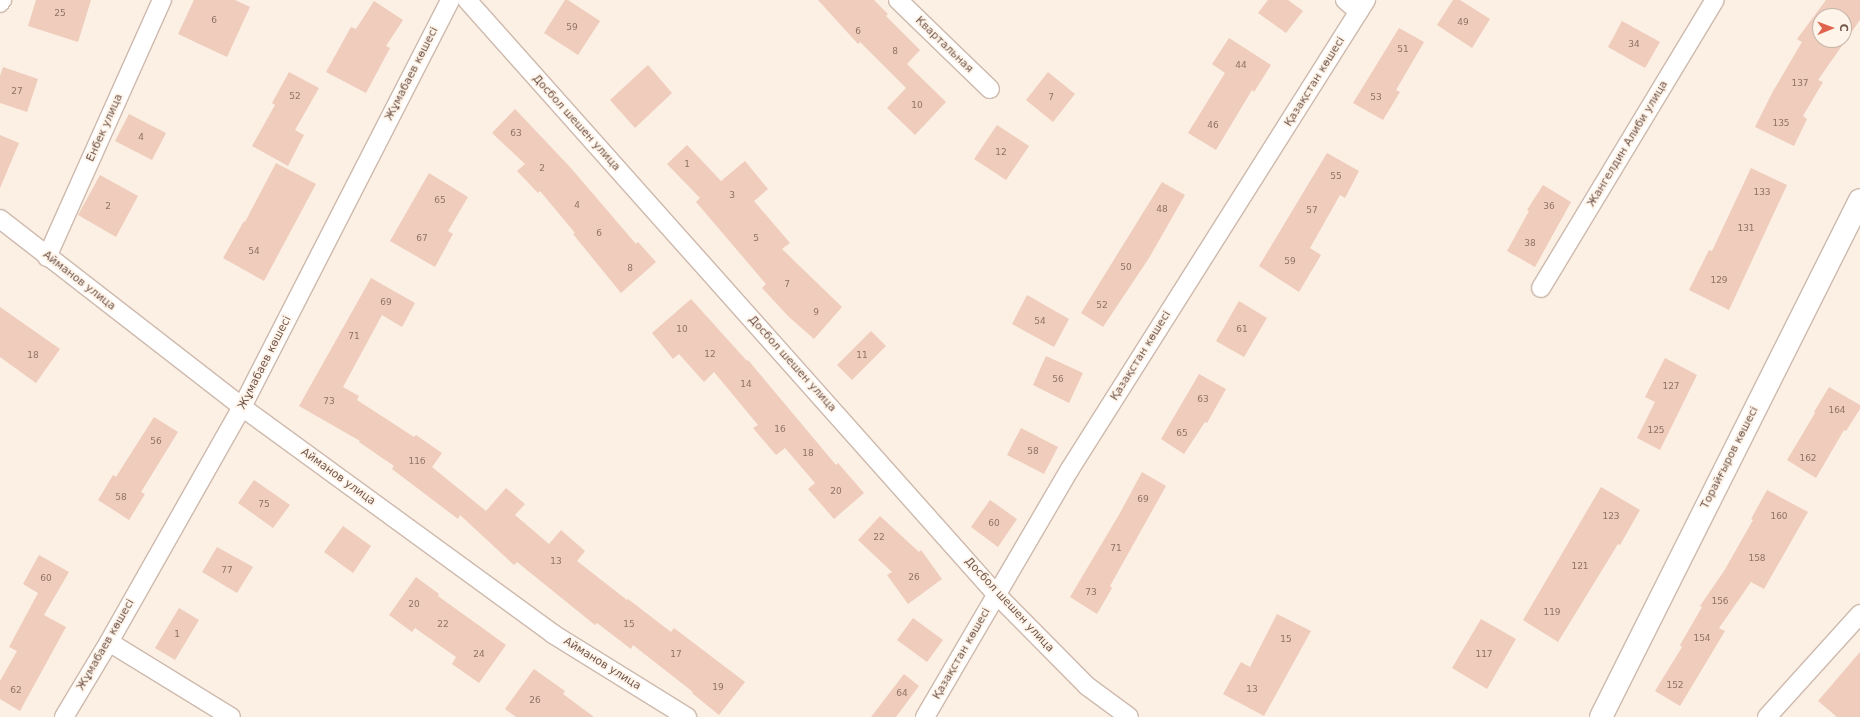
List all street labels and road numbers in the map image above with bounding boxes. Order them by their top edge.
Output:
street label: Квартальная [912,14,976,76]
street label: Жұмабаев көшесі [383,25,441,123]
street label: Қазақстан көшесі [1282,35,1348,129]
street label: Досбол шешен улица [529,72,623,174]
street label: Жангелдин Алиби улица [1585,79,1671,209]
street label: Енбек улица [84,92,126,164]
street label: Айманов улица [40,249,118,313]
street label: Қазақстан көшесі [1108,309,1174,403]
street label: Досбол шешен улица [745,313,839,415]
street label: Жұмабаев көшесі [236,314,294,412]
street label: Торайғыров көшесі [1699,405,1761,511]
street label: Айманов улица [298,446,378,508]
street label: Досбол шешен улица [962,555,1056,655]
street label: Жұмабаев көшесі [75,597,137,693]
street label: Қазақстан көшесі [931,606,993,702]
street label: Айманов улица [561,635,643,693]

